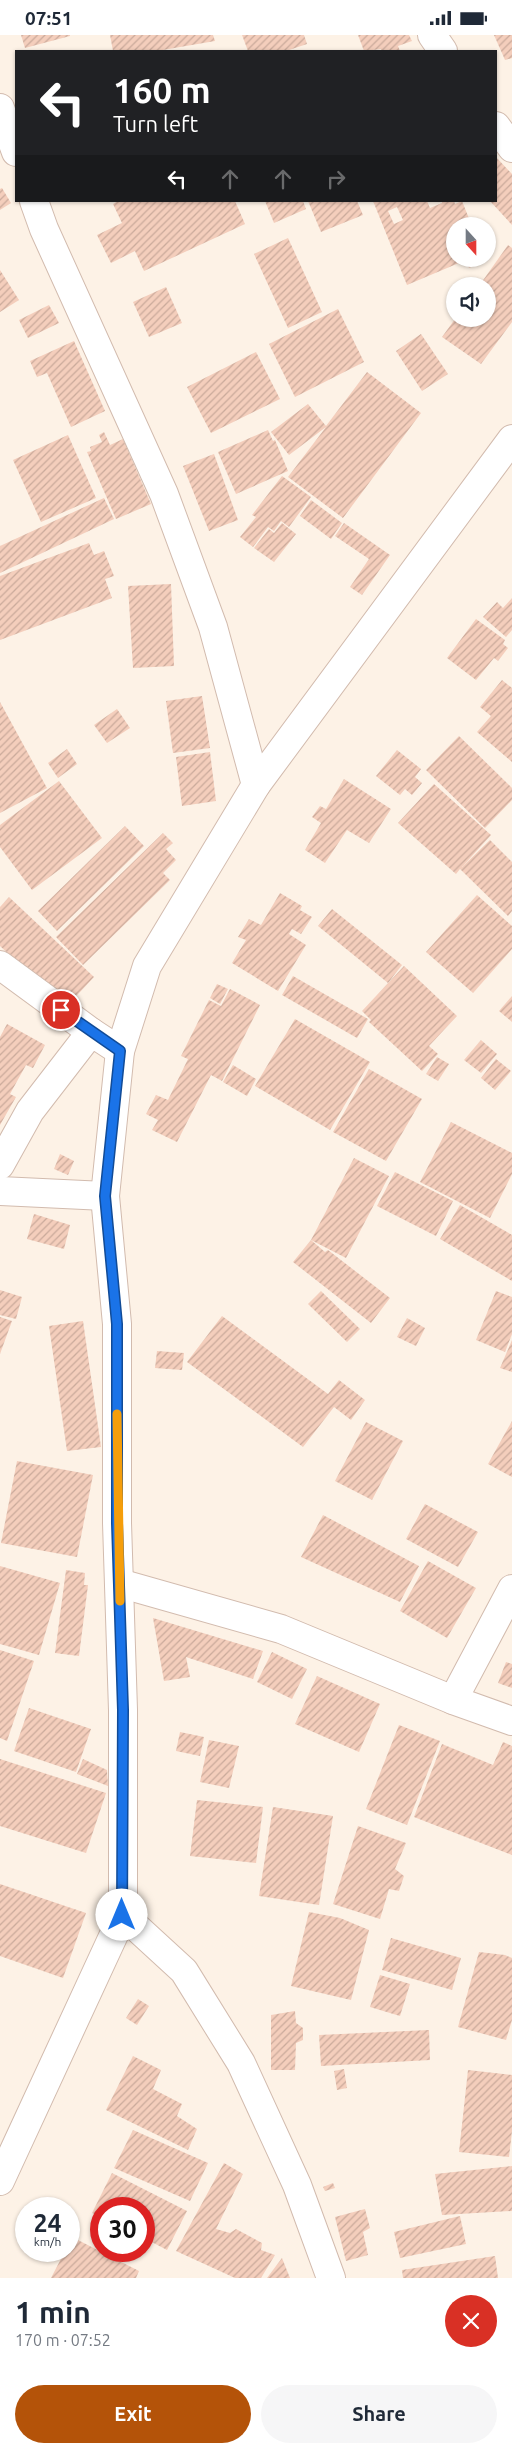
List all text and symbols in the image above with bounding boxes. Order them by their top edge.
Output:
text: 07:51 [25,7,73,29]
icon: left [30,70,95,135]
text: 160 m [113,70,211,110]
text: Turn left [113,111,198,136]
icon: left [163,165,191,193]
icon: ahead [216,165,244,193]
icon: ahead [269,165,297,193]
icon: right [322,165,350,193]
north arrow [446,217,496,267]
map controls [446,217,496,327]
button: sound [446,277,496,327]
pin [40,989,82,1031]
icon: arrive [47,996,75,1024]
position arrow [95,1888,147,1940]
speed limit sign: 30 [90,2197,155,2262]
text: 24 [33,2209,62,2237]
text: km/h [34,2235,61,2248]
text: 1 min [15,2295,91,2329]
button: close [445,2295,497,2347]
text: 170 m · 07:52 [15,2331,111,2349]
button: Exit [15,2385,251,2443]
button: Share [261,2385,497,2443]

